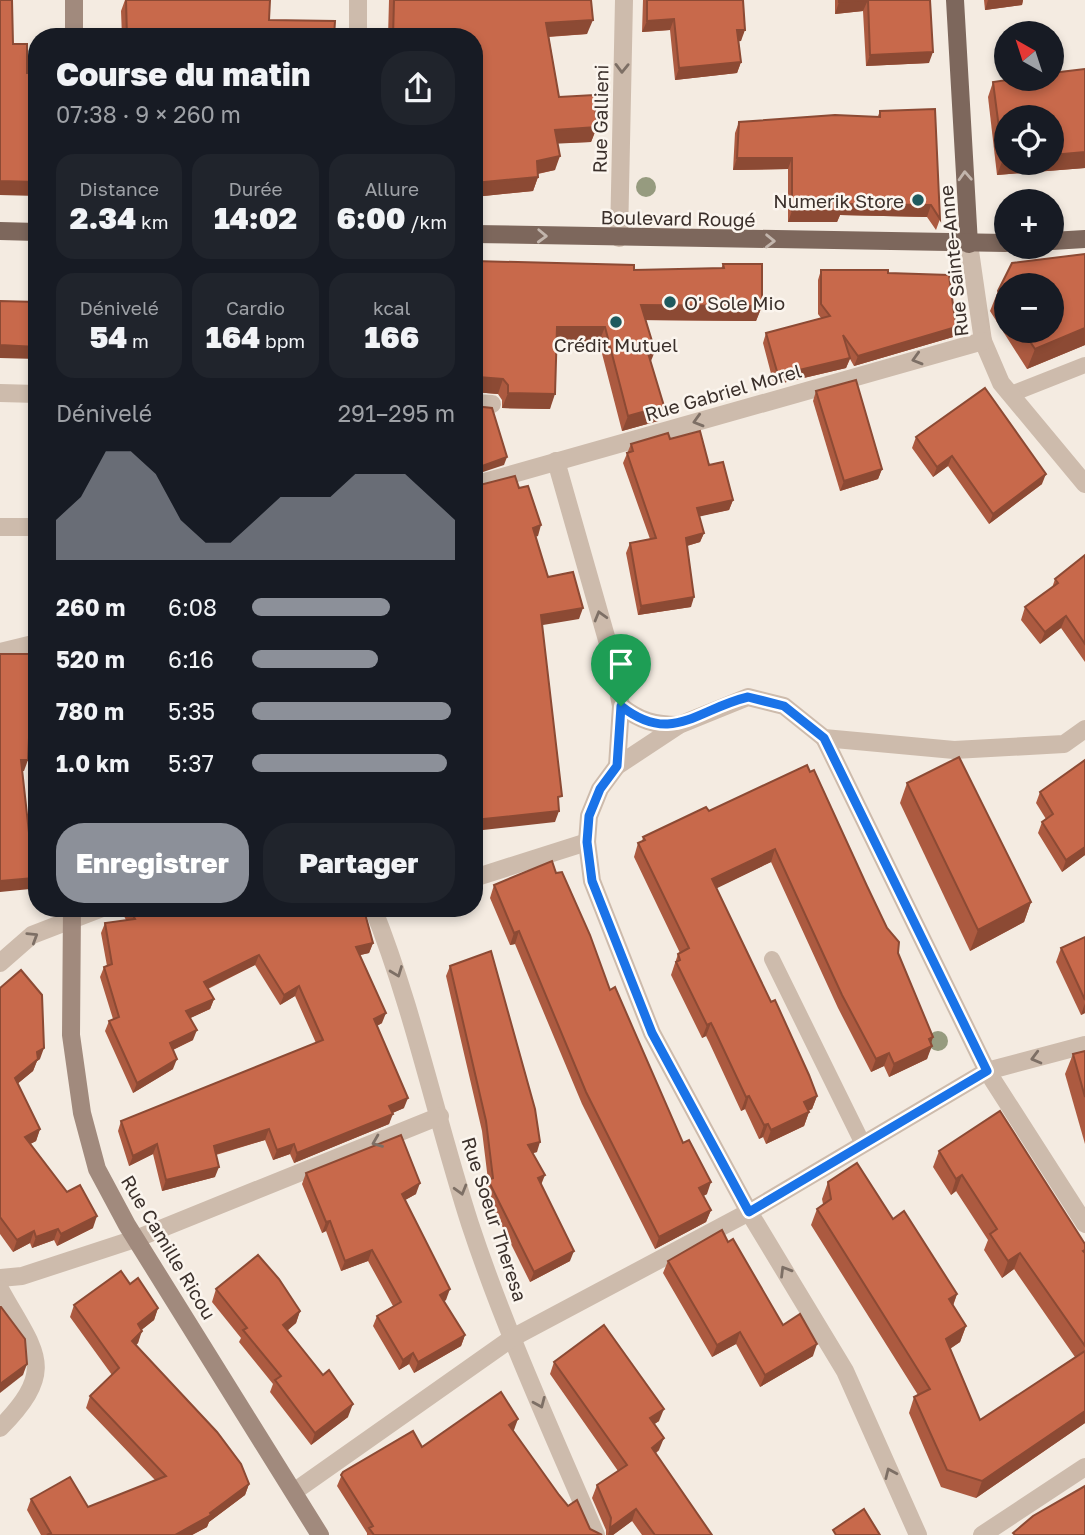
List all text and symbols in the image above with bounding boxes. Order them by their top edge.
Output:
north arrow [994,21,1064,91]
map controls [994,21,1064,343]
button: share [381,51,455,125]
text: Course du matin [56,55,310,93]
one-way arrow [614,63,630,74]
street label: Rue Gallieni [588,64,612,174]
text: 07:38 · 9 × 260 m [56,100,241,128]
button: locate [994,105,1064,175]
one-way arrow [958,170,973,181]
text: Distance [79,177,159,200]
text: Durée [228,177,283,200]
text: Allure [365,177,419,200]
street label: Rue Sainte-Anne [934,184,972,338]
place label: Numerik Store [773,189,904,212]
button: + [994,189,1064,259]
marker: Numerik Store [910,192,926,208]
text: 2.34 [70,200,136,236]
text: 14:02 [214,200,297,236]
text: 6:00 [337,200,406,236]
street label: Boulevard Rougé [600,205,756,231]
text: km [136,210,169,233]
text: /km [406,210,447,233]
one-way arrow [537,228,548,243]
one-way arrow [765,233,776,248]
button: − [994,273,1064,343]
place label: O' Sole Mio [684,291,785,314]
marker: O' Sole Mio [662,294,678,310]
text: Dénivelé [80,296,159,319]
text: Cardio [226,296,285,319]
text: kcal [373,296,411,319]
marker: Crédit Mutuel [608,314,624,330]
text: 54 [89,319,127,355]
text: 164 [206,319,260,355]
text: 166 [364,319,419,355]
text: m [127,329,149,352]
text: bpm [260,329,305,352]
place label: Crédit Mutuel [554,333,678,356]
one-way arrow [911,351,923,366]
street label: Rue Gabriel Morel [642,359,804,425]
text: Dénivelé [56,399,152,427]
text: 291–295 m [338,399,455,427]
one-way arrow [692,413,704,428]
text: 260 m [56,593,125,621]
text: 6:08 [168,593,217,621]
one-way arrow [594,610,608,622]
pin [591,634,651,706]
text: 520 m [56,645,125,673]
text: 6:16 [168,645,214,673]
icon: arrive [602,645,640,683]
text: 780 m [56,697,124,725]
text: 5:35 [168,697,215,725]
text: 1.0 km [56,749,129,777]
text: 5:37 [168,749,214,777]
button: Enregistrer [56,823,249,903]
button: Partager [263,823,455,903]
one-way arrow [25,932,38,945]
one-way arrow [389,966,403,978]
one-way arrow [1030,1050,1042,1064]
one-way arrow [371,1133,383,1147]
street label: Rue Soeur Theresa [458,1134,532,1304]
street label: Rue Camille Ricou [117,1171,221,1323]
one-way arrow [453,1184,467,1196]
one-way arrow [780,1266,793,1279]
one-way arrow [532,1396,546,1409]
one-way arrow [884,1467,898,1480]

